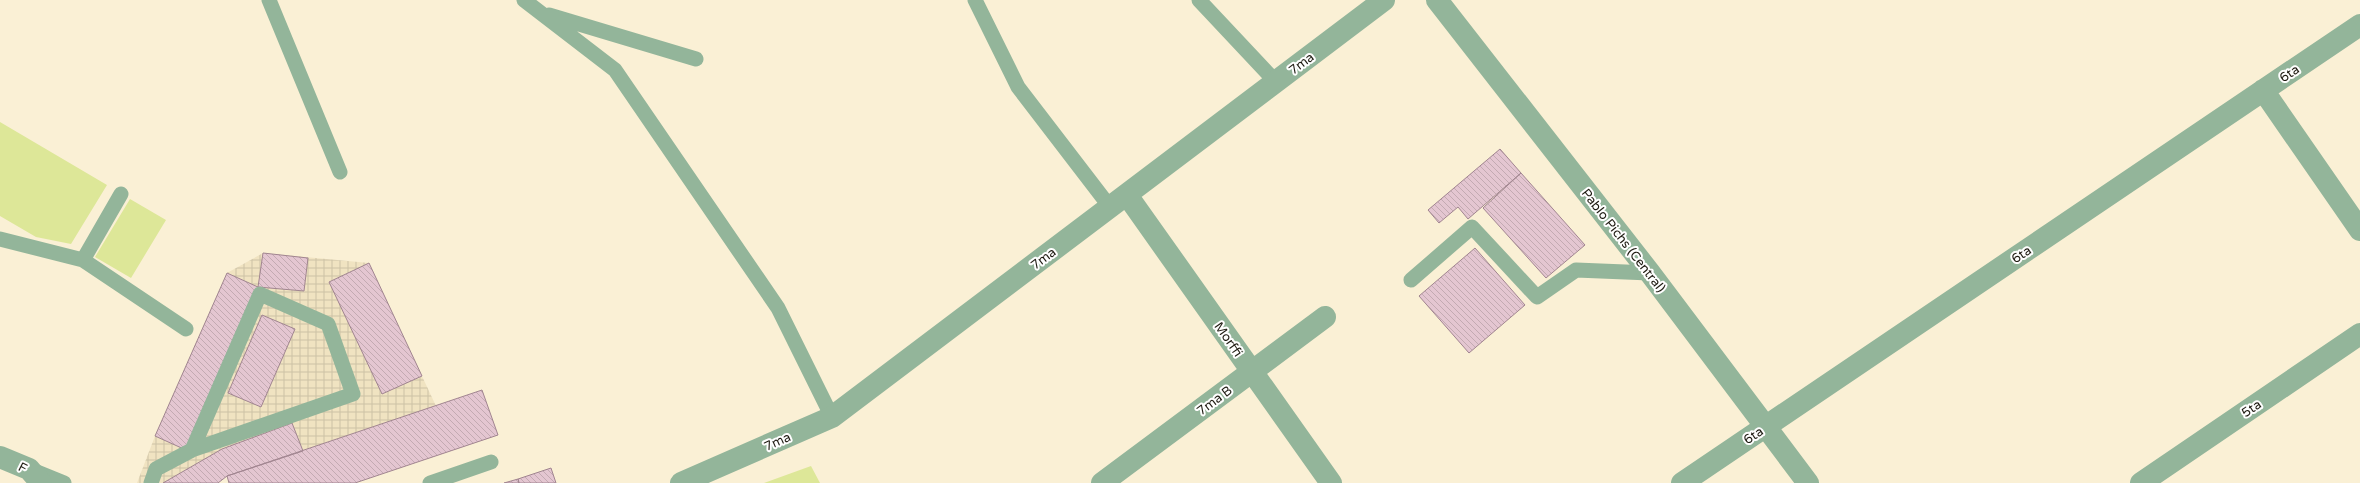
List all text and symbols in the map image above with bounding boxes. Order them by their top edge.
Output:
street label: 7ma [1286,49,1317,78]
street label: 6ta [2277,61,2303,86]
street label: Pablo Pichs (Central) [1578,186,1669,296]
street label: 6ta [2009,242,2035,267]
street label: 7ma [1028,244,1059,273]
street label: Morffi [1211,319,1246,360]
street label: 7ma B [1194,382,1235,419]
street label: 5ta [2239,396,2265,421]
street label: 6ta [1741,423,1767,448]
street label: 7ma [762,429,793,455]
street label: F [15,459,30,477]

